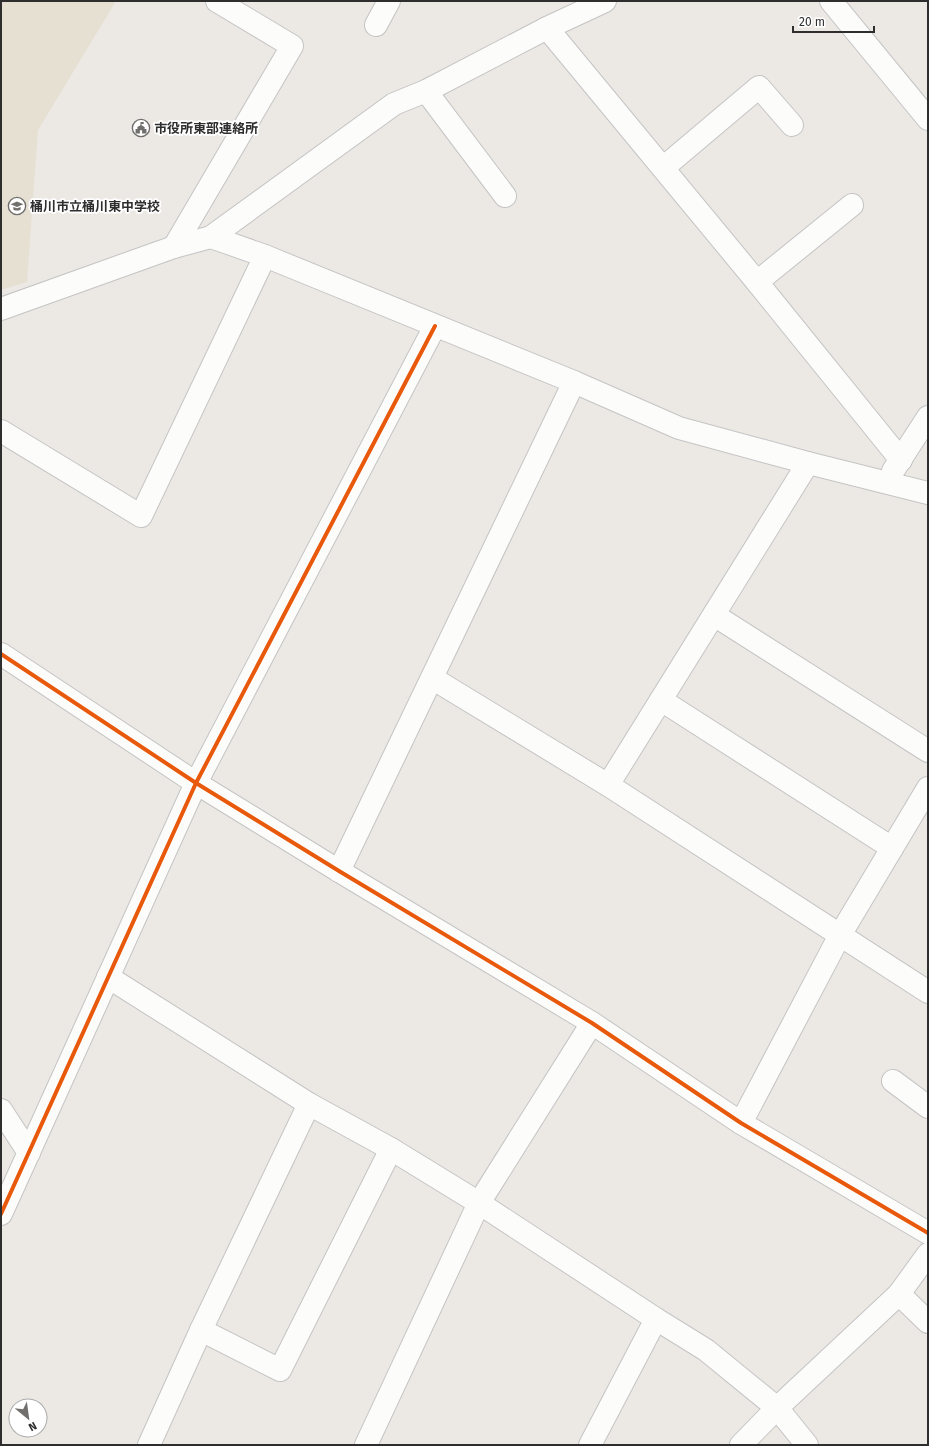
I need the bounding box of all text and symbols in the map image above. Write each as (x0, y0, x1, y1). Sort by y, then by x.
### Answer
scale bar (793, 8, 874, 34)
text: 20 m (799, 15, 825, 29)
public building icon: 市役所東部連絡所 (131, 118, 151, 138)
place label: 市役所東部連絡所 (154, 121, 258, 136)
school or university icon: 桶川市立桶川東中学校 (7, 196, 27, 216)
place label: 桶川市立桶川東中学校 (30, 199, 160, 214)
north arrow (8, 1398, 48, 1438)
text: N (26, 1419, 39, 1434)

